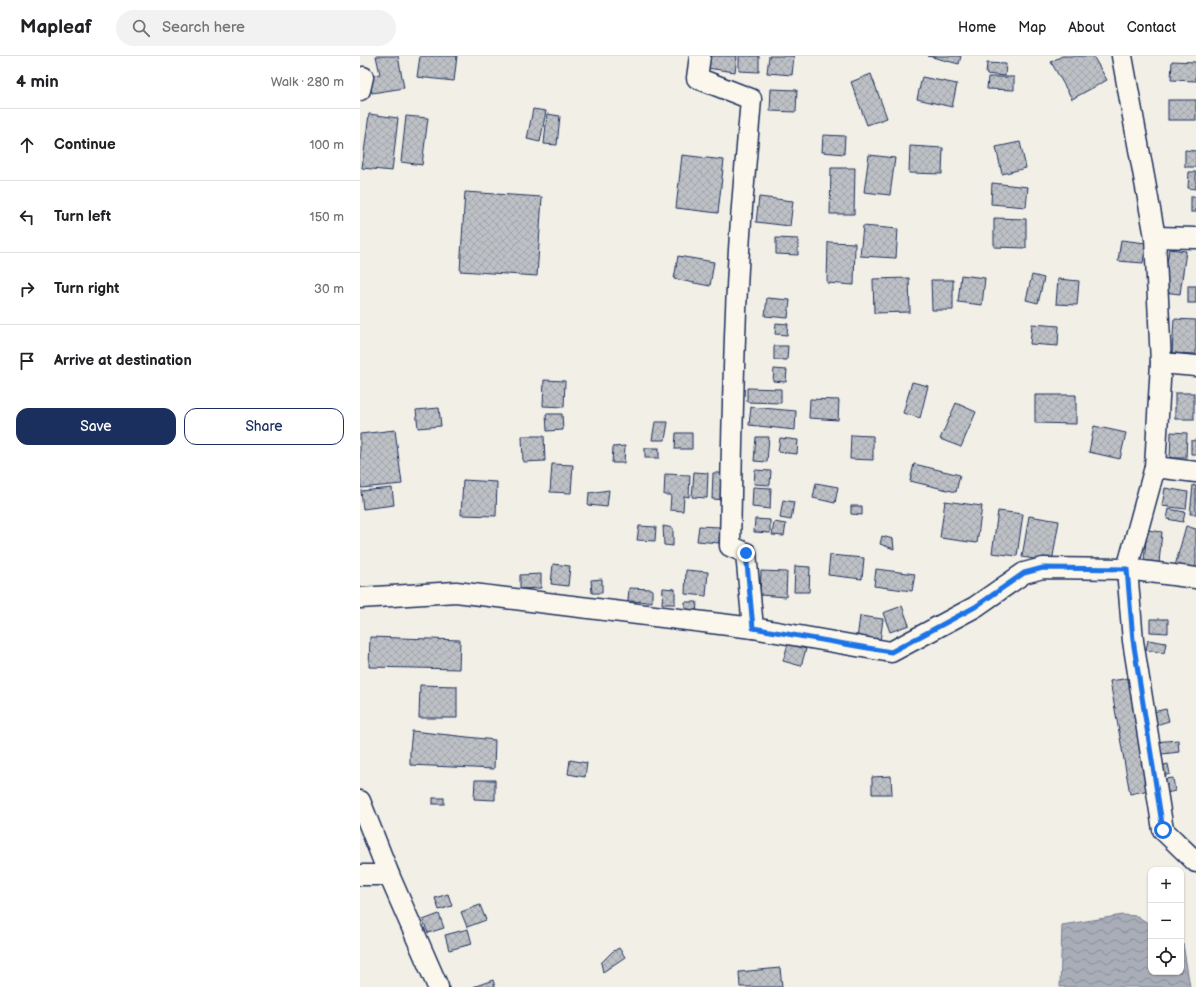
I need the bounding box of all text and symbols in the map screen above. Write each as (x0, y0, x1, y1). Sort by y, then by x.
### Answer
search box (116, 10, 396, 46)
text: Mapleaf (20, 16, 92, 39)
icon: search (130, 17, 152, 39)
text: Search here (162, 18, 245, 37)
text: Home (958, 19, 996, 36)
text: Map (1018, 19, 1046, 36)
text: About (1068, 19, 1105, 36)
text: Contact (1127, 19, 1176, 36)
text: 4 min (16, 72, 59, 92)
text: Walk · 280 m (271, 74, 344, 90)
icon: ahead (16, 134, 38, 156)
text: Continue (54, 135, 116, 154)
text: 100 m (309, 137, 344, 153)
icon: left (16, 206, 38, 228)
text: Turn left (54, 207, 111, 226)
text: 150 m (310, 209, 344, 225)
icon: right (16, 278, 38, 300)
text: Turn right (54, 279, 119, 298)
text: 30 m (314, 281, 344, 297)
icon: arrive (16, 350, 38, 372)
text: Arrive at destination (54, 351, 192, 370)
button: Save (16, 408, 176, 445)
button: Share (184, 408, 344, 445)
route end (737, 544, 755, 562)
route start (1154, 821, 1172, 839)
map controls (1148, 867, 1184, 975)
button: + (1148, 867, 1184, 903)
button: − (1148, 903, 1184, 939)
button: locate (1148, 939, 1184, 975)

